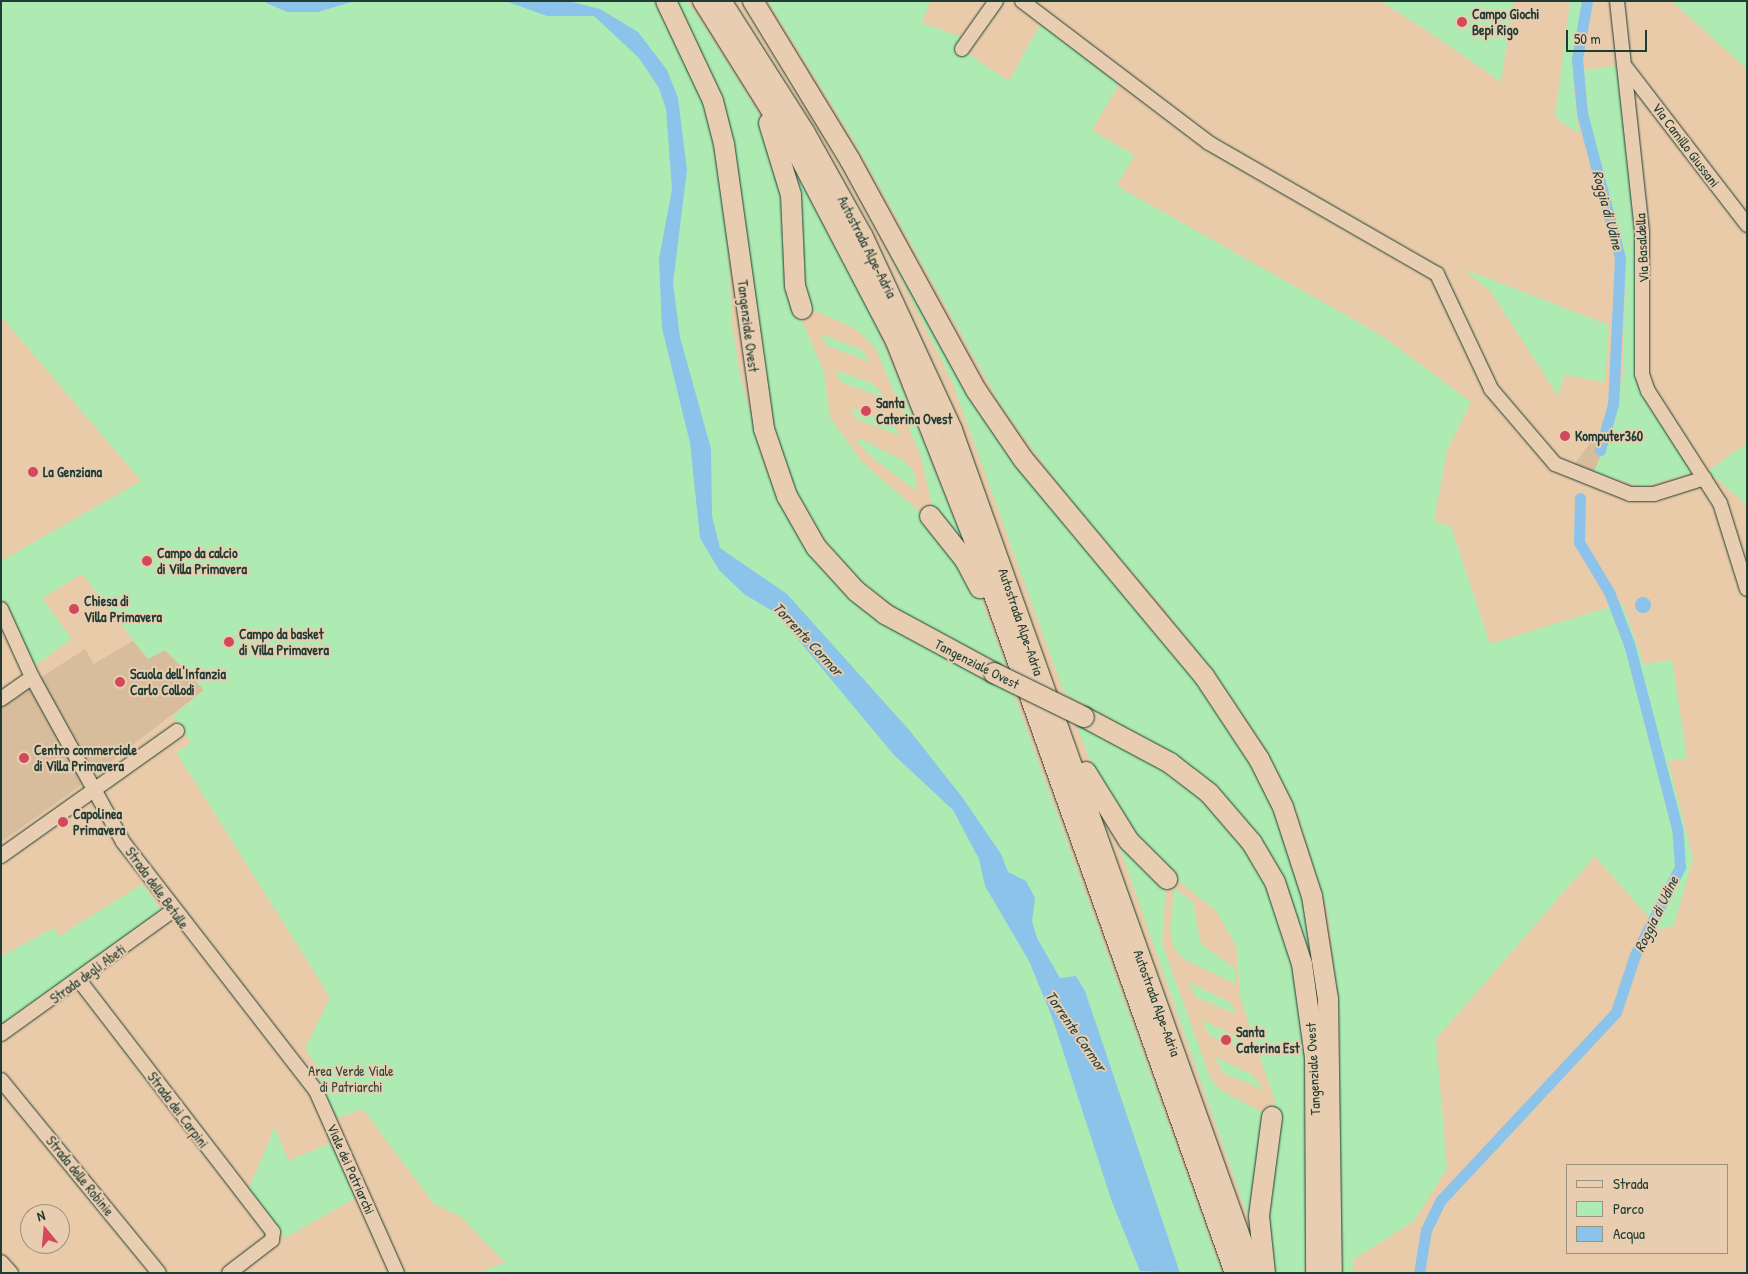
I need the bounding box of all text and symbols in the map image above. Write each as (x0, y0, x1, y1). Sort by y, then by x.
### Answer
place label: Campo Giochi Bepi Rigo (1472, 6, 1539, 38)
marker: Campo Giochi Bepi Rigo (1456, 16, 1468, 28)
scale bar (1568, 20, 1649, 52)
text: 50 m (1574, 28, 1601, 49)
street label: Via Camillo Giussani (1649, 99, 1723, 191)
water label: Roggia di Udine (1589, 168, 1627, 252)
street label: Autostrada Alpe-Adria (834, 193, 900, 301)
street label: Via Basaldella (1632, 213, 1652, 283)
street label: Tangenziale Ovest (734, 279, 762, 373)
place label: Santa Caterina Ovest (876, 395, 952, 428)
marker: Santa Caterina Ovest (860, 405, 872, 417)
place label: Komputer360 (1575, 428, 1643, 444)
marker: Komputer360 (1559, 430, 1571, 442)
place label: La Genziana (43, 464, 102, 480)
marker: La Genziana (27, 466, 39, 478)
place label: Campo da calcio di Villa Primavera (157, 545, 247, 578)
marker: Campo da calcio di Villa Primavera (141, 555, 153, 567)
street label: Autostrada Alpe-Adria (995, 566, 1047, 678)
place label: Chiesa di Villa Primavera (84, 593, 162, 626)
water label: Torrente Cormor (769, 598, 847, 680)
marker: Chiesa di Villa Primavera (68, 603, 80, 615)
place label: Campo da basket di Villa Primavera (239, 626, 329, 658)
street label: Tangenziale Ovest (932, 635, 1022, 693)
marker: Campo da basket di Villa Primavera (223, 636, 235, 648)
place label: Scuola dell'Infanzia Carlo Collodi (130, 666, 226, 699)
marker: Scuola dell'Infanzia Carlo Collodi (114, 676, 126, 688)
place label: Centro commerciale di Villa Primavera (34, 742, 137, 774)
marker: Centro commerciale di Villa Primavera (18, 752, 30, 764)
place label: Capolinea Primavera (73, 806, 125, 839)
marker: Capolinea Primavera (57, 816, 69, 828)
street label: Strada delle Betulle (122, 844, 192, 932)
water label: Roggia di Udine (1630, 873, 1682, 955)
street label: Strada degli Abeti (47, 941, 129, 1007)
street label: Autostrada Alpe-Adria (1130, 947, 1184, 1059)
water label: Torrente Cormor (1042, 987, 1110, 1075)
street label: Tangenziale Ovest (1302, 1022, 1324, 1116)
place label: Santa Caterina Est (1236, 1024, 1300, 1056)
marker: Santa Caterina Est (1220, 1034, 1232, 1046)
park label: Area Verde Viale di Patriarchi (308, 1063, 394, 1096)
street label: Strada dei Carpini (144, 1069, 212, 1151)
street label: Viale dei Patriarchi (324, 1121, 378, 1217)
street label: Strada delle Robinie (43, 1133, 117, 1219)
legend (1566, 1164, 1728, 1254)
text: Strada (1613, 1173, 1648, 1194)
text: Parco (1613, 1198, 1644, 1219)
north arrow (20, 1204, 70, 1254)
text: N (34, 1205, 47, 1225)
text: Acqua (1613, 1223, 1645, 1244)

